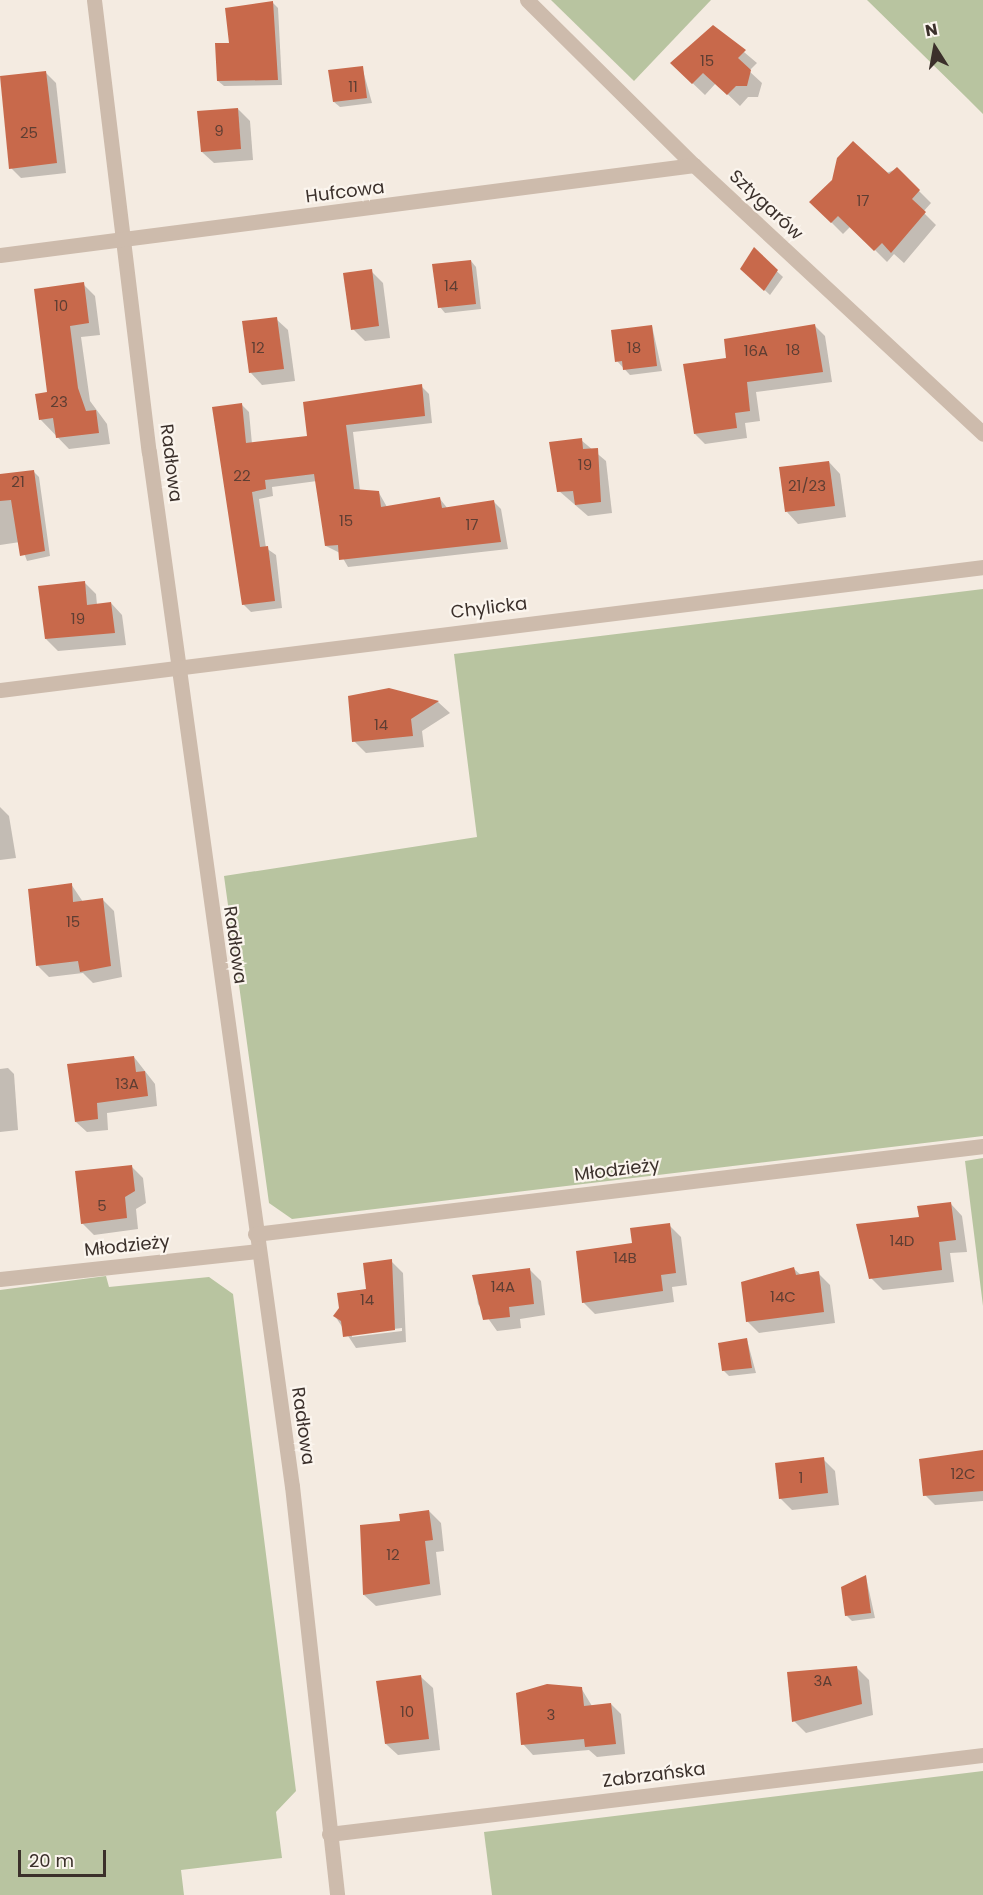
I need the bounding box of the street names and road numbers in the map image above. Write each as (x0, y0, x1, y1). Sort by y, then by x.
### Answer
street label: Sztygarów (725, 165, 807, 245)
street label: Hufcowa (304, 176, 386, 208)
street label: Radłowa (156, 423, 186, 503)
street label: Chylicka (450, 593, 528, 623)
street label: Radłowa (219, 905, 251, 985)
street label: Młodzieży (573, 1154, 661, 1186)
street label: Młodzieży (83, 1231, 171, 1261)
street label: Radłowa (287, 1386, 319, 1466)
street label: Zabrzańska (601, 1758, 707, 1792)

